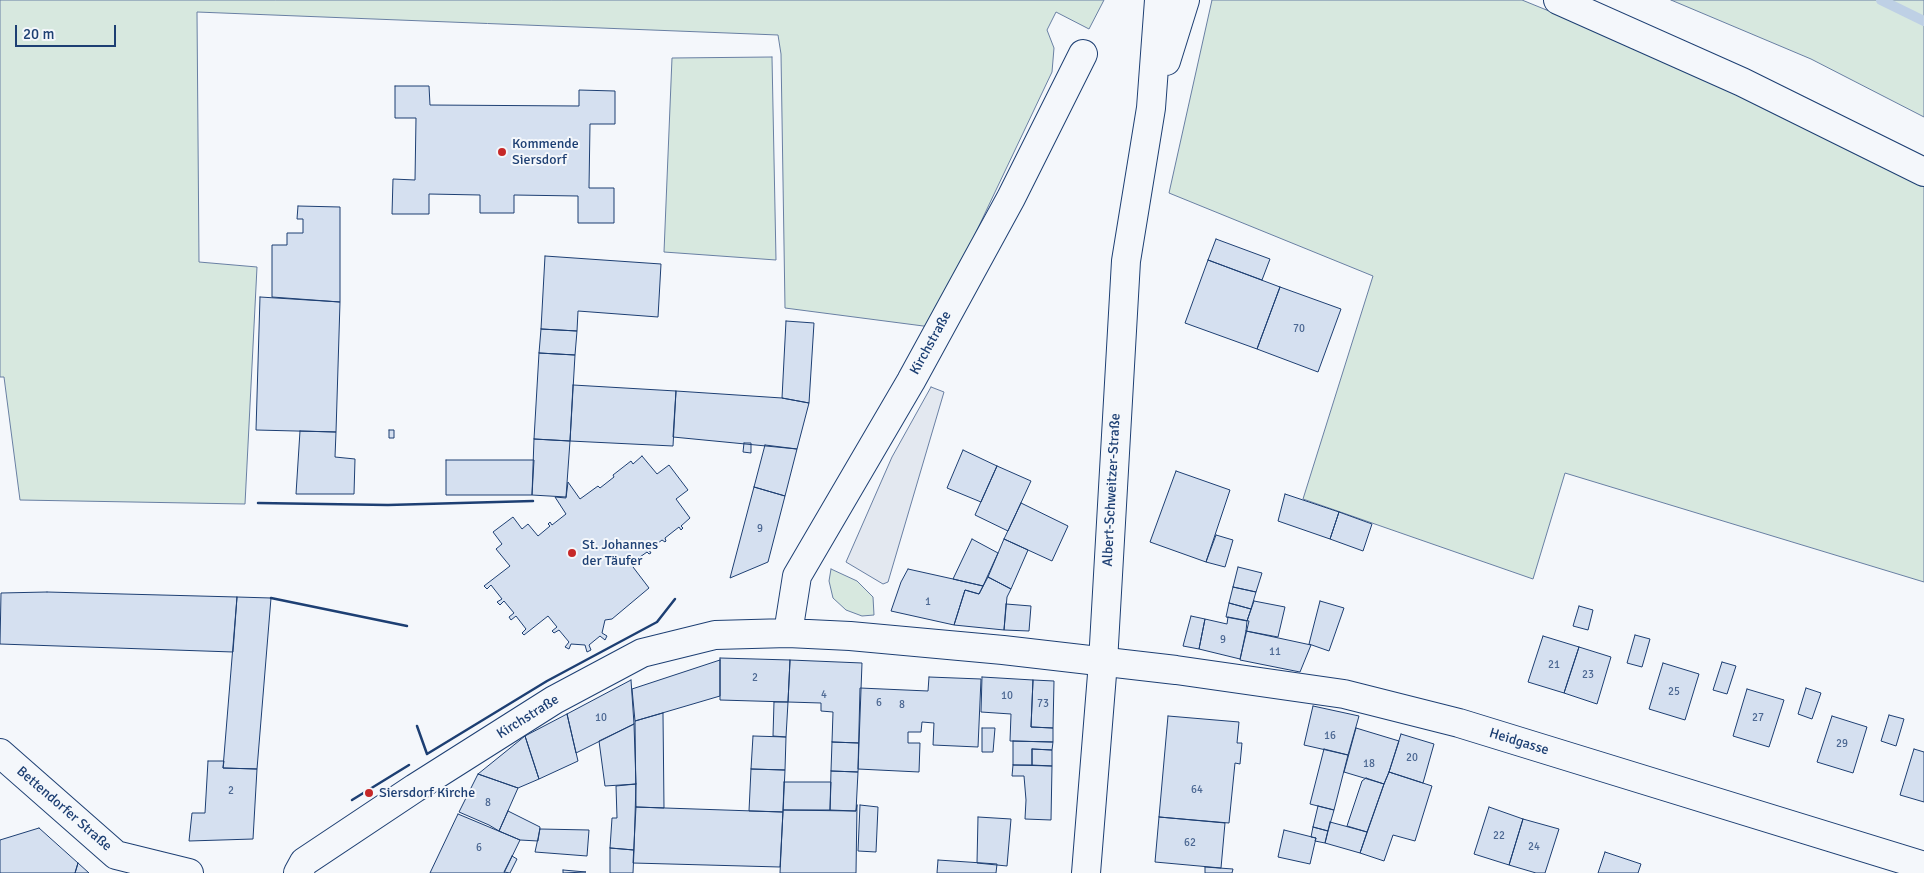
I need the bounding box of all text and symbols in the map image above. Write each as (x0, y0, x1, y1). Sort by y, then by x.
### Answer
scale bar (18, 15, 119, 47)
text: 20 m (23, 25, 54, 43)
place label: Kommende Siersdorf (512, 136, 579, 168)
marker: Kommende Siersdorf (496, 146, 508, 158)
street label: Kirchstraße (907, 308, 955, 378)
house number: 70 (1293, 322, 1305, 336)
street label: Albert-Schweitzer-Straße (1100, 413, 1124, 567)
house number: 9 (757, 522, 763, 536)
place label: St. Johannes der Täufer (582, 537, 658, 570)
marker: St. Johannes der Täufer (566, 547, 578, 559)
house number: 1 (925, 595, 931, 609)
house number: 9 (1220, 633, 1226, 647)
house number: 11 (1269, 645, 1281, 659)
house number: 21 (1548, 658, 1560, 672)
house number: 23 (1582, 668, 1594, 682)
house number: 2 (752, 671, 758, 685)
house number: 25 (1668, 685, 1680, 699)
house number: 4 (821, 688, 827, 702)
house number: 10 (1001, 689, 1013, 703)
street label: Kirchstraße (494, 691, 562, 743)
house number: 6 (876, 696, 882, 710)
house number: 73 (1037, 697, 1049, 711)
house number: 8 (899, 698, 905, 712)
house number: 10 (595, 711, 607, 725)
house number: 27 (1752, 711, 1764, 725)
street label: Heidgasse (1487, 725, 1551, 759)
house number: 16 (1324, 729, 1336, 743)
house number: 29 (1836, 737, 1848, 751)
house number: 20 (1406, 751, 1418, 765)
house number: 18 (1363, 757, 1375, 771)
street label: Bettendorfer Straße (13, 763, 115, 855)
house number: 64 (1191, 783, 1203, 797)
house number: 2 (228, 784, 234, 798)
place label: Siersdorf Kirche (379, 785, 475, 801)
marker: Siersdorf Kirche (363, 787, 375, 799)
house number: 8 (485, 796, 491, 810)
house number: 22 (1493, 829, 1505, 843)
house number: 62 (1184, 836, 1196, 850)
house number: 24 (1528, 840, 1540, 854)
house number: 6 (476, 841, 482, 855)

